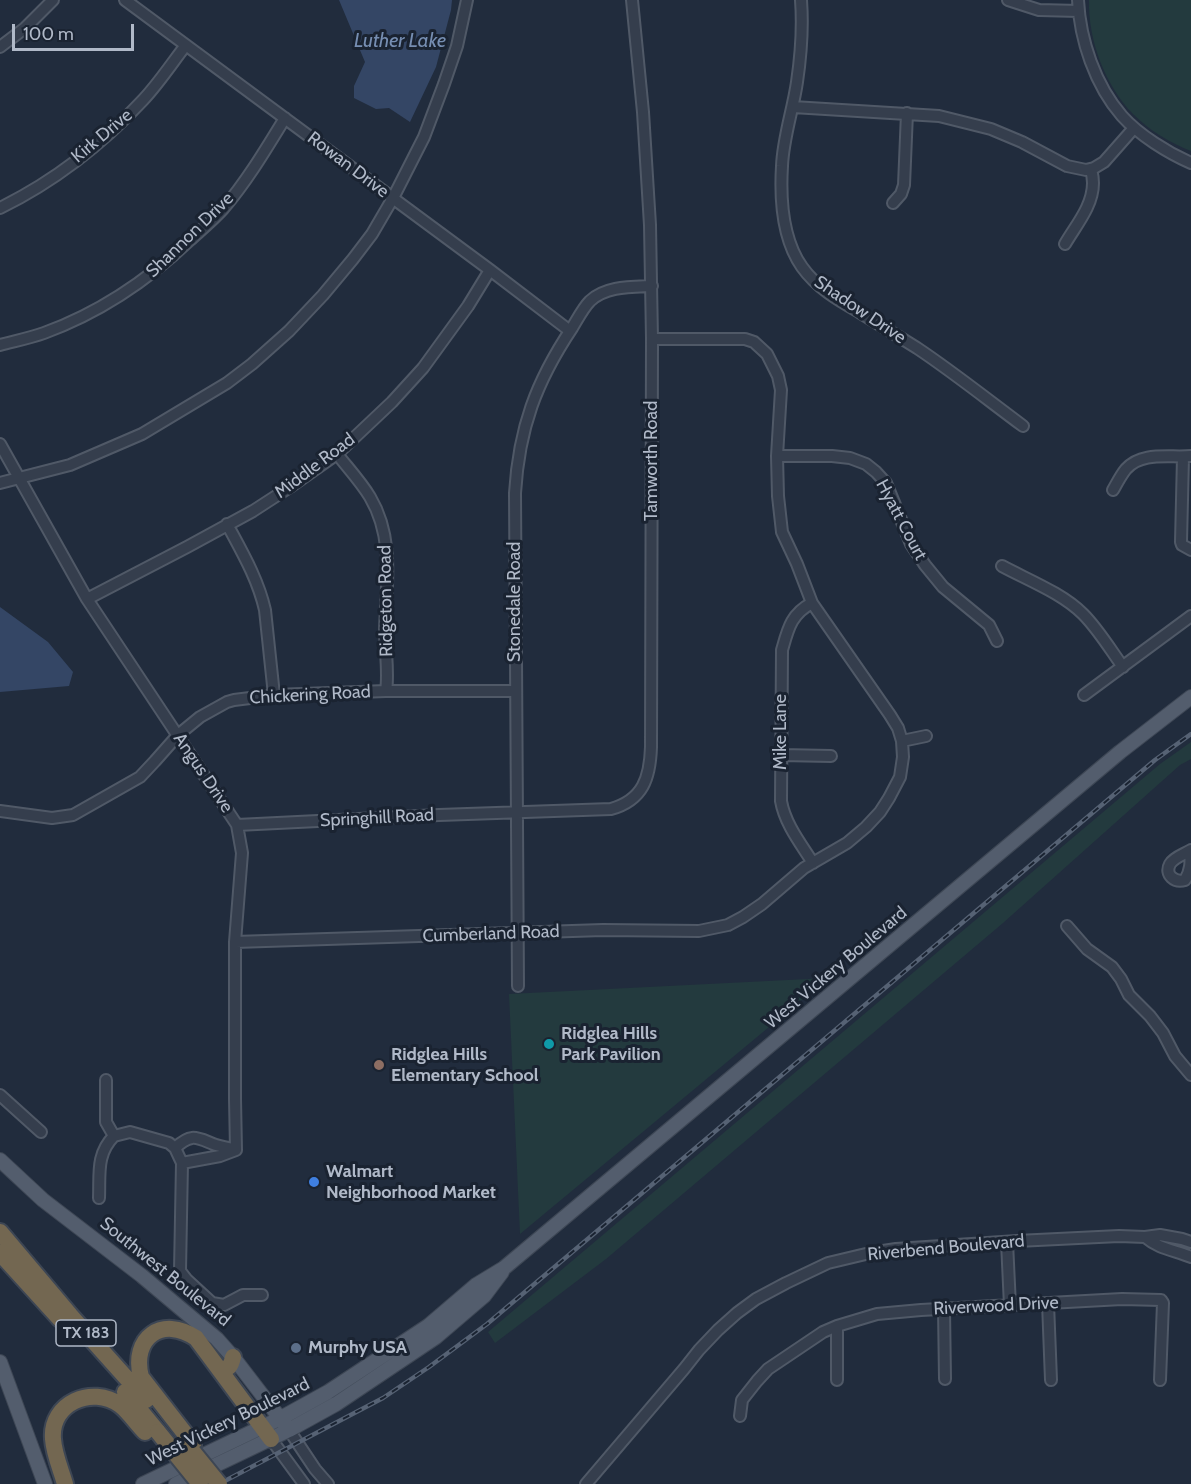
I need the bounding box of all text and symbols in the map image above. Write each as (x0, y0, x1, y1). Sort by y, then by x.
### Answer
scale bar (15, 12, 136, 50)
text: 100 m (23, 23, 74, 45)
water label: Luther Lake (354, 29, 446, 53)
street label: Kirk Drive (67, 104, 137, 168)
street label: Rowan Drive (303, 127, 393, 203)
street label: Shannon Drive (142, 188, 238, 282)
street label: Shadow Drive (810, 271, 910, 349)
street label: Tamworth Road (641, 401, 663, 521)
street label: Middle Road (271, 429, 359, 503)
street label: Hyatt Court (871, 476, 931, 564)
street label: Stonedale Road (504, 542, 526, 662)
street label: Ridgeton Road (374, 545, 398, 657)
street label: Chickering Road (249, 681, 371, 709)
street label: Mike Lane (770, 694, 792, 770)
street label: Angus Drive (168, 729, 238, 817)
street label: Springhill Road (319, 804, 435, 832)
street label: West Vickery Boulevard (761, 902, 911, 1034)
street label: Cumberland Road (422, 921, 560, 947)
place label: Ridglea Hills Park Pavilion (561, 1023, 661, 1066)
marker: Ridglea Hills Park Pavilion (542, 1037, 556, 1051)
place label: Ridglea Hills Elementary School (391, 1044, 538, 1086)
marker: Ridglea Hills Elementary School (372, 1058, 386, 1072)
place label: Walmart Neighborhood Market (326, 1161, 496, 1204)
marker: Walmart Neighborhood Market (307, 1175, 321, 1189)
street label: Southwest Boulevard (95, 1213, 235, 1331)
street label: Riverbend Boulevard (867, 1230, 1025, 1266)
street label: Riverwood Drive (933, 1292, 1059, 1320)
road number: TX 183 (56, 1320, 116, 1346)
place label: Murphy USA (308, 1337, 407, 1359)
marker: Murphy USA (289, 1341, 303, 1355)
street label: West Vickery Boulevard (143, 1373, 313, 1471)

